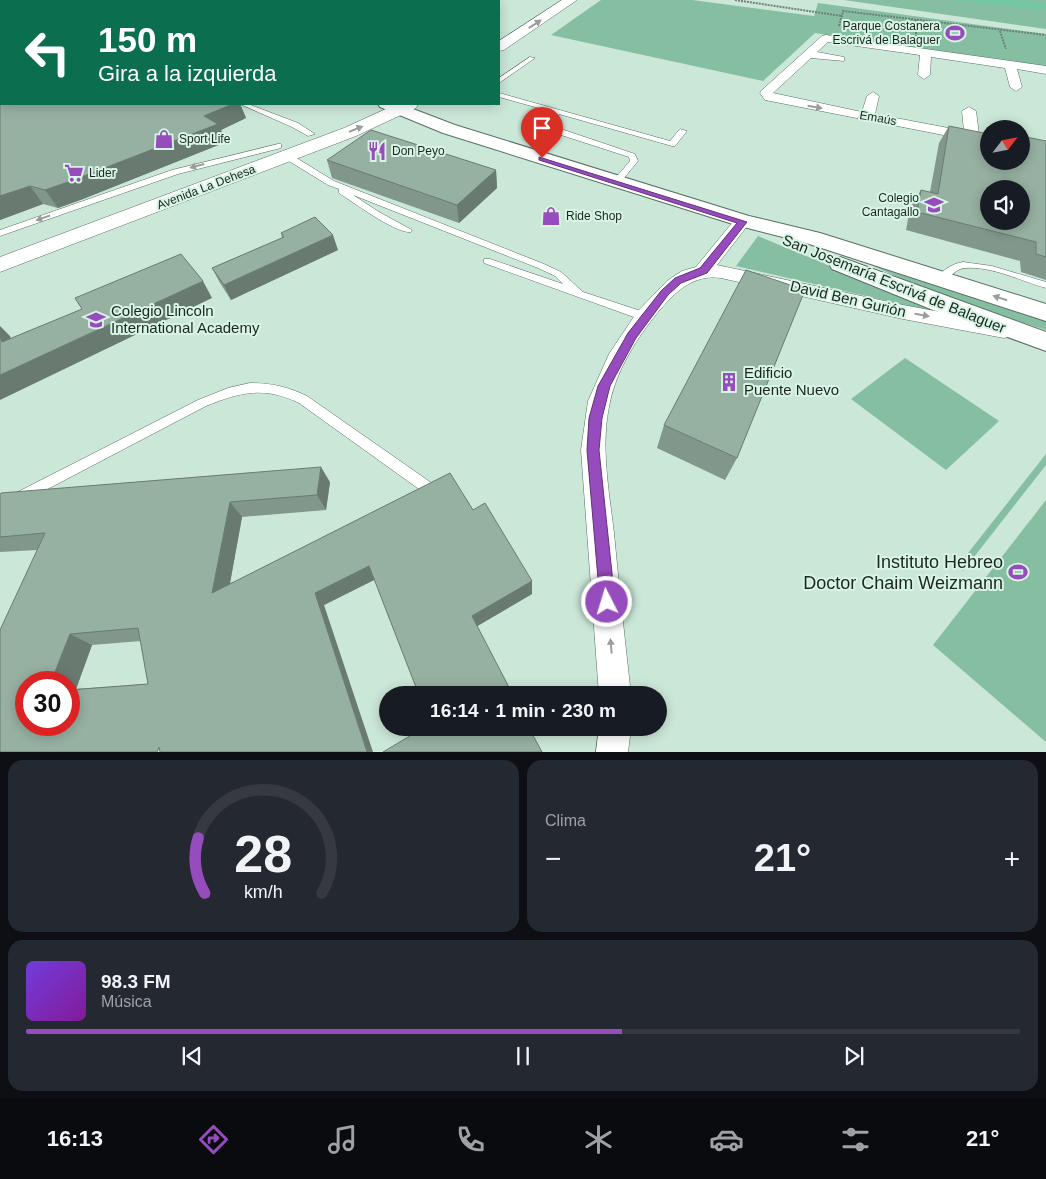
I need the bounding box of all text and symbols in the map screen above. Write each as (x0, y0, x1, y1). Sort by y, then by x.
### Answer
one-way arrow (528, 19, 542, 28)
place label: Parque Costanera Escrivá de Balaguer (833, 19, 940, 47)
icon: left (15, 20, 80, 85)
text: 150 m (98, 20, 197, 59)
sports icon: Parque Costanera Escrivá de Balaguer (944, 22, 966, 44)
text: Gira a la izquierda (98, 61, 277, 86)
one-way arrow (807, 103, 823, 111)
pin (521, 107, 563, 158)
street label: Emaús (858, 108, 898, 128)
icon: arrive (528, 114, 556, 142)
north arrow (980, 120, 1030, 170)
map controls (980, 120, 1030, 230)
one-way arrow (349, 125, 364, 133)
shop icon: Sport Life (153, 128, 175, 150)
place label: Sport Life (179, 132, 231, 146)
restaurant icon: Don Peyo (366, 140, 388, 162)
place label: Don Peyo (392, 144, 445, 158)
supermarket icon: Lider (63, 162, 85, 184)
street label: Avenida La Dehesa (155, 162, 258, 212)
one-way arrow (190, 163, 205, 171)
place label: Lider (89, 166, 116, 180)
button: sound (980, 180, 1030, 230)
place label: Colegio Cantagallo (862, 191, 919, 219)
school or university icon: Colegio Cantagallo (923, 194, 945, 216)
shop icon: Ride Shop (540, 205, 562, 227)
place label: Ride Shop (566, 209, 622, 223)
one-way arrow (36, 215, 51, 222)
street label: San Josemaría Escrivá de Balaguer (780, 231, 1008, 336)
street label: David Ben Gurión (789, 277, 908, 320)
one-way arrow (992, 294, 1007, 302)
place label: Colegio Lincoln International Academy (111, 302, 260, 336)
school or university icon: Colegio Lincoln International Academy (85, 309, 107, 331)
one-way arrow (915, 312, 931, 320)
place label: Edificio Puente Nuevo (744, 364, 839, 398)
building icon: Edificio Puente Nuevo (718, 371, 740, 393)
place label: Instituto Hebreo Doctor Chaim Weizmann (803, 552, 1003, 593)
sports icon: Instituto Hebreo Doctor Chaim Weizmann (1007, 561, 1029, 583)
position arrow (580, 575, 632, 627)
one-way arrow (607, 638, 615, 654)
speed limit sign: 30 (15, 671, 80, 736)
text: 16:14 · 1 min · 230 m (430, 700, 616, 721)
text: Clima (545, 812, 586, 829)
text: 28 (235, 825, 292, 883)
text: 21° (754, 837, 811, 879)
text: − (545, 843, 561, 874)
text: + (1004, 843, 1020, 874)
text: km/h (244, 882, 283, 902)
text: 98.3 FM (101, 971, 171, 992)
text: Música (101, 993, 152, 1010)
icon: previous (178, 1042, 206, 1070)
icon: pause (509, 1042, 537, 1070)
icon: next (840, 1042, 868, 1070)
icon: directions (196, 1122, 231, 1157)
icon: music (325, 1122, 360, 1157)
icon: phone (453, 1122, 488, 1157)
icon: climate (581, 1122, 616, 1157)
icon: car (709, 1122, 744, 1157)
icon: filters (838, 1122, 873, 1157)
text: 16:13 (47, 1126, 103, 1151)
text: 21° (966, 1126, 999, 1151)

